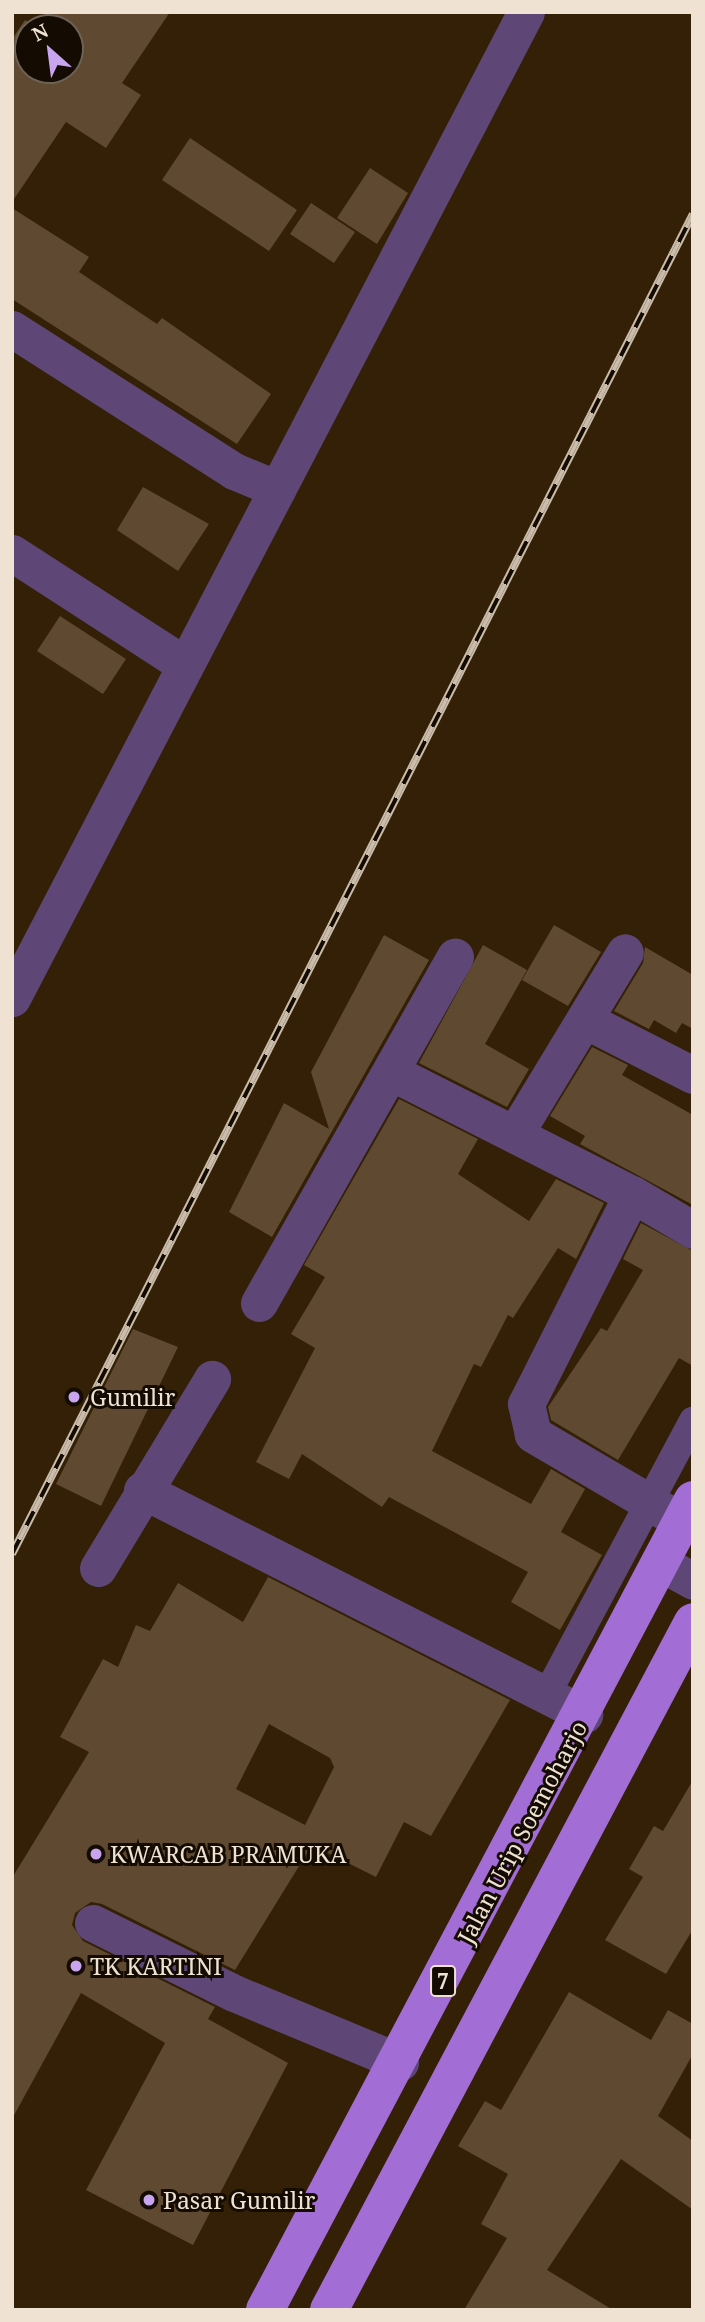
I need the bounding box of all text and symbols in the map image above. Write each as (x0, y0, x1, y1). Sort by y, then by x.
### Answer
north arrow (14, 14, 84, 84)
text: N (27, 17, 53, 47)
place label: Gumilir (90, 1383, 175, 1411)
marker: Gumilir (64, 1387, 84, 1407)
street label: Jalan Urip Soemoharjo (451, 1716, 593, 1948)
place label: KWARCAB PRAMUKA (110, 1840, 346, 1868)
marker: KWARCAB PRAMUKA (88, 1846, 104, 1862)
place label: TK KARTINI (90, 1952, 222, 1980)
marker: TK KARTINI (68, 1958, 84, 1974)
road number: 7 (429, 1964, 457, 1998)
place label: Pasar Gumilir (163, 2186, 315, 2214)
marker: Pasar Gumilir (141, 2192, 157, 2208)

